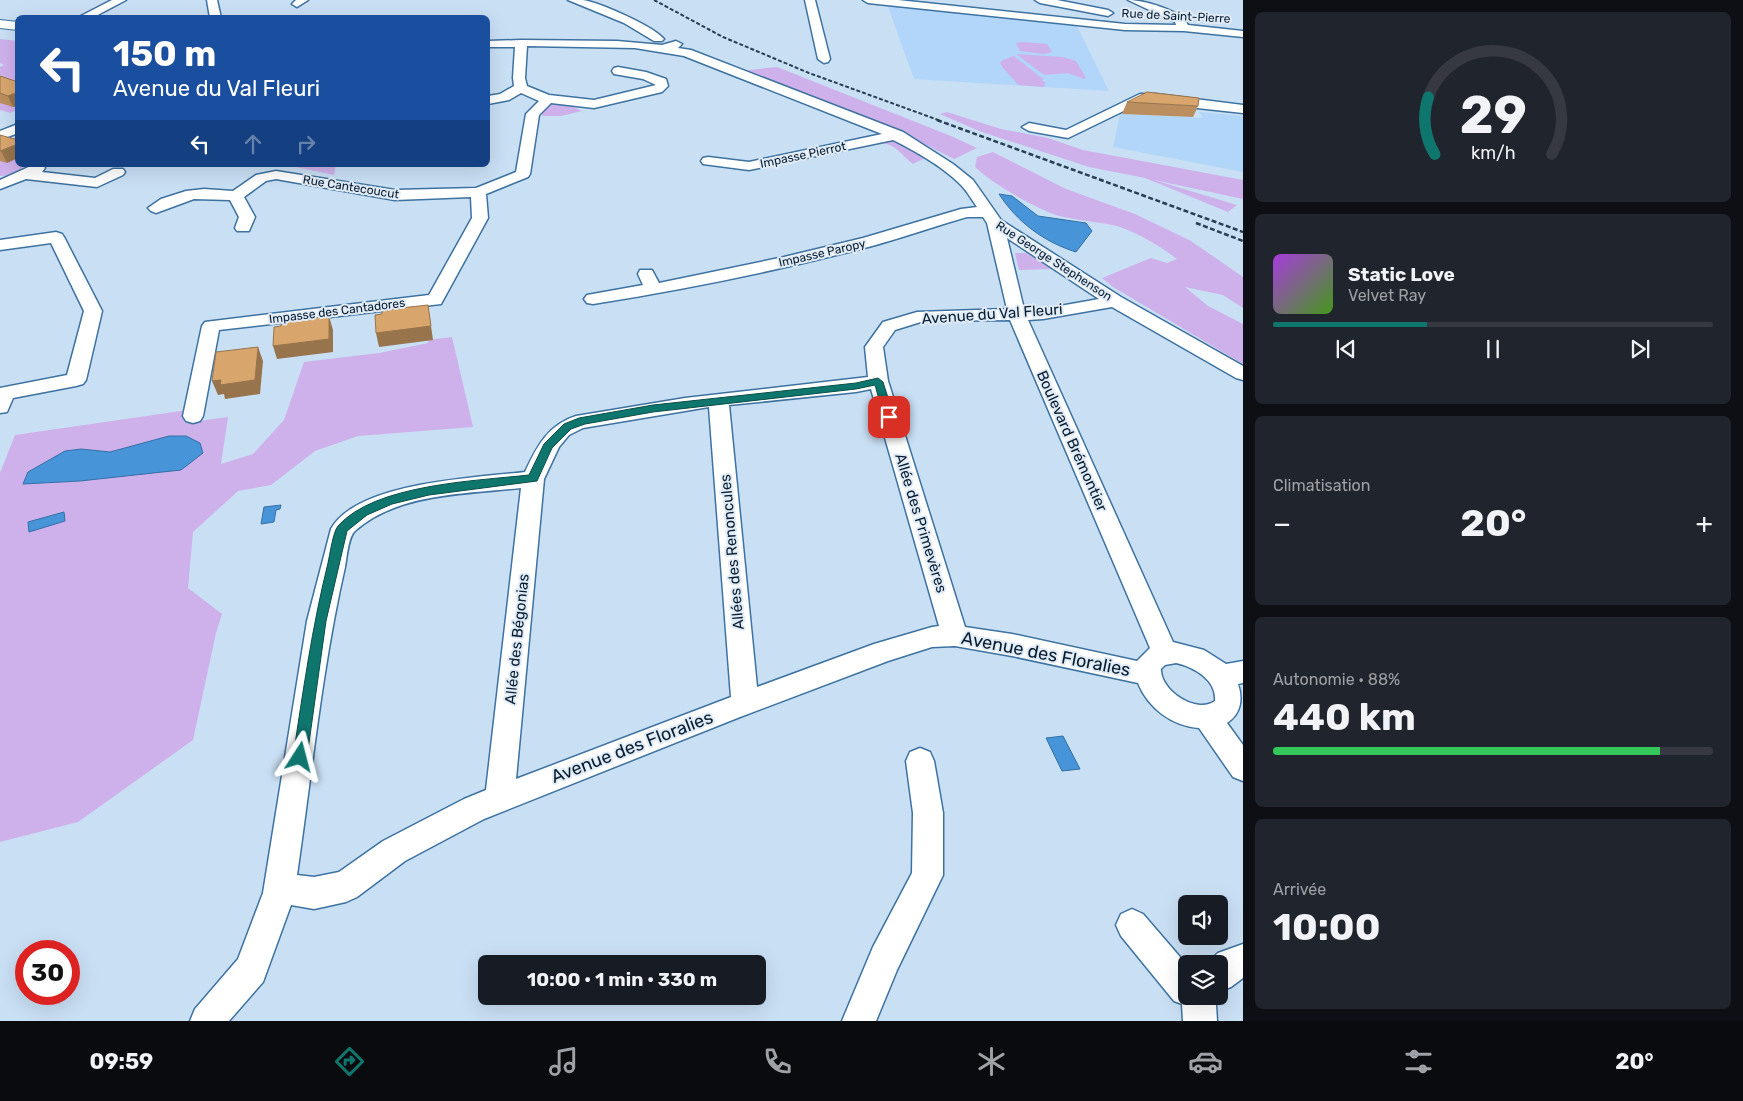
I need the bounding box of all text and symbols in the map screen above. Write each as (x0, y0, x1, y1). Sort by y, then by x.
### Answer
street label: Rue de Saint-Pierre (1121, 6, 1231, 26)
text: 150 m (113, 33, 216, 75)
icon: left (30, 35, 95, 100)
text: Avenue du Val Fleuri (113, 75, 320, 102)
text: 29 (1459, 84, 1527, 146)
icon: left (186, 130, 214, 158)
icon: ahead (239, 130, 267, 158)
icon: right (292, 130, 320, 158)
street label: Impasse Pierrot (759, 139, 848, 171)
text: km/h (1471, 142, 1515, 163)
street label: Rue Cantecoucut (302, 172, 400, 202)
street label: Rue George Stephenson (993, 218, 1115, 304)
street label: Impasse Paropy (777, 236, 867, 270)
text: Static Love (1348, 263, 1455, 286)
text: Velvet Ray (1348, 286, 1426, 305)
street label: Impasse des Cantadores (268, 296, 406, 326)
street label: Avenue du Val Fleuri (921, 300, 1063, 328)
icon: previous (1332, 335, 1360, 363)
icon: pause (1479, 335, 1507, 363)
icon: next (1626, 335, 1654, 363)
street label: Boulevard Brémontier (1033, 368, 1111, 515)
pin (868, 396, 910, 438)
icon: arrive (875, 403, 903, 431)
street label: Allée des Primevères (891, 451, 951, 595)
street label: Allées des Renoncules (716, 473, 748, 631)
text: Climatisation (1273, 476, 1370, 495)
text: 20° (1460, 500, 1526, 546)
text: − (1273, 507, 1291, 540)
text: + (1696, 507, 1713, 540)
street label: Allée des Bégonias (501, 573, 533, 705)
street label: Avenue des Floralies (960, 627, 1132, 681)
text: Autonomie · 88% (1273, 670, 1400, 689)
text: 440 km (1273, 694, 1416, 740)
street label: Avenue des Floralies (548, 706, 716, 788)
position arrow (273, 730, 325, 782)
text: Arrivée (1273, 880, 1326, 899)
map controls (1178, 895, 1228, 1005)
button: sound (1178, 895, 1228, 945)
text: 10:00 (1273, 904, 1381, 950)
speed limit sign: 30 (15, 940, 80, 1005)
button: layers (1178, 955, 1228, 1005)
text: 10:00 · 1 min · 330 m (527, 968, 717, 991)
icon: directions (332, 1044, 367, 1079)
icon: music (546, 1044, 581, 1079)
icon: phone (760, 1044, 795, 1079)
icon: climate (974, 1044, 1009, 1079)
icon: car (1188, 1044, 1223, 1079)
icon: filters (1401, 1044, 1436, 1079)
text: 09:59 (89, 1048, 153, 1075)
text: 20° (1615, 1048, 1654, 1075)

